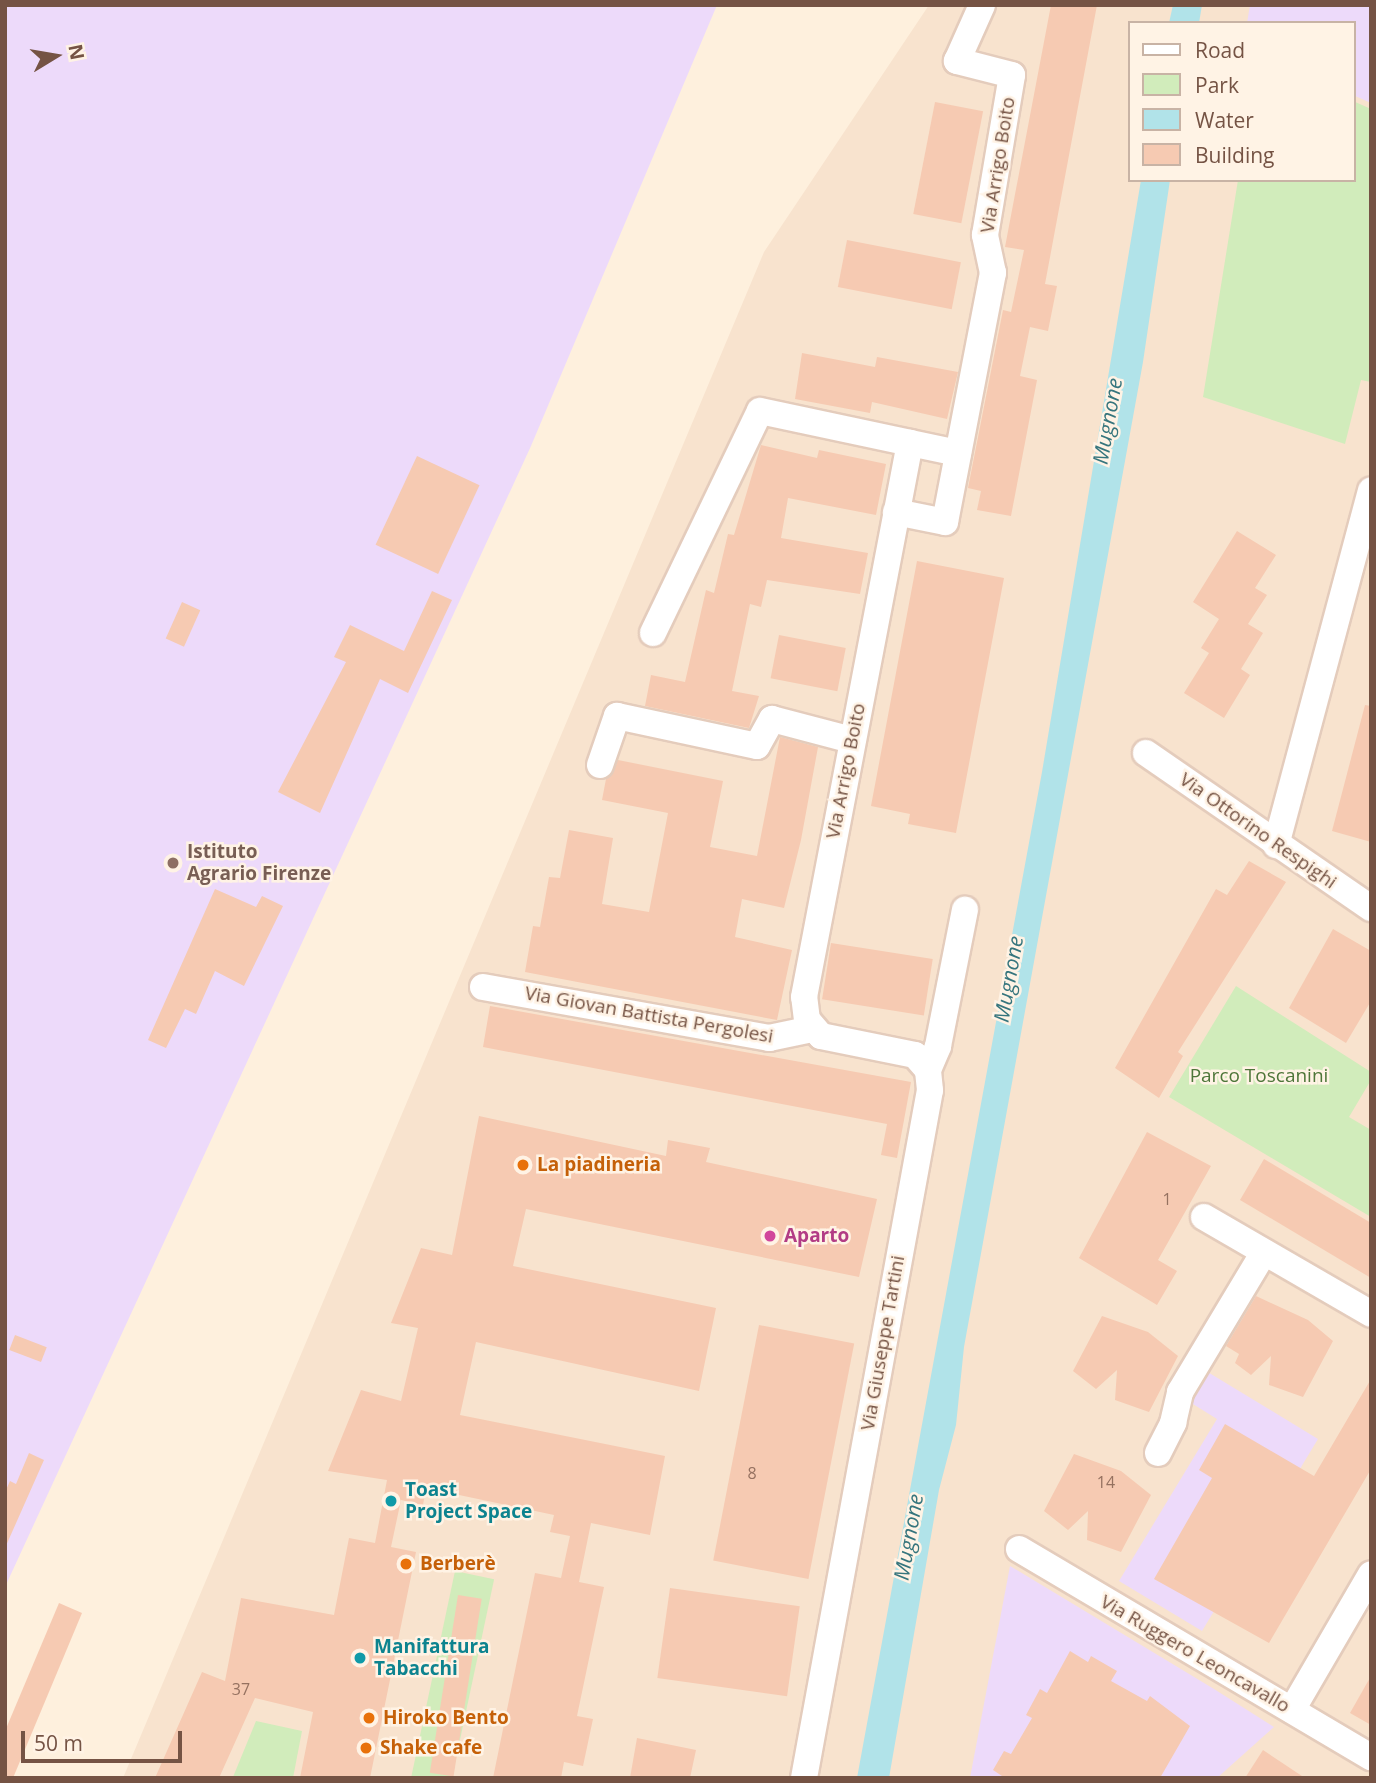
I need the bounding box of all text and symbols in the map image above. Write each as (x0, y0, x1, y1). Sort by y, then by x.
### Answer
north arrow (21, 21, 91, 91)
legend (1128, 21, 1355, 182)
text: Road (1195, 36, 1245, 64)
text: N (62, 42, 91, 62)
text: Park (1195, 71, 1239, 99)
street label: Via Arrigo Boito (976, 95, 1020, 235)
text: Water (1195, 106, 1254, 134)
text: Building (1195, 141, 1274, 169)
water label: Mugnone (1087, 376, 1127, 466)
street label: Via Arrigo Boito (822, 701, 870, 841)
street label: Via Ottorino Respighi (1175, 768, 1341, 894)
place label: Istituto Agrario Firenze (187, 841, 331, 885)
marker: Istituto Agrario Firenze (165, 855, 181, 871)
water label: Mugnone (988, 934, 1028, 1024)
street label: Via Giovan Battista Pergolesi (523, 982, 775, 1048)
park label: Parco Toscanini (1190, 1065, 1328, 1087)
place label: La piadineria (537, 1154, 661, 1176)
marker: La piadineria (515, 1157, 531, 1173)
house number: 1 (1162, 1189, 1172, 1209)
place label: Aparto (784, 1225, 849, 1247)
marker: Aparto (762, 1228, 778, 1244)
street label: Via Giuseppe Tartini (856, 1254, 910, 1432)
house number: 8 (747, 1463, 757, 1483)
house number: 14 (1097, 1472, 1115, 1492)
place label: Toast Project Space (405, 1479, 532, 1523)
water label: Mugnone (888, 1492, 928, 1582)
marker: Toast Project Space (383, 1493, 399, 1509)
place label: Berberè (420, 1553, 496, 1575)
marker: Berberè (398, 1556, 414, 1572)
street label: Via Ruggero Leoncavallo (1096, 1590, 1294, 1718)
place label: Manifattura Tabacchi (374, 1636, 490, 1680)
marker: Manifattura Tabacchi (352, 1650, 368, 1666)
house number: 37 (232, 1679, 250, 1699)
place label: Hiroko Bento (383, 1707, 509, 1729)
marker: Hiroko Bento (361, 1710, 377, 1726)
scale bar (24, 1716, 186, 1760)
text: 50 m (34, 1729, 83, 1757)
place label: Shake cafe (380, 1737, 482, 1759)
marker: Shake cafe (358, 1740, 374, 1756)

